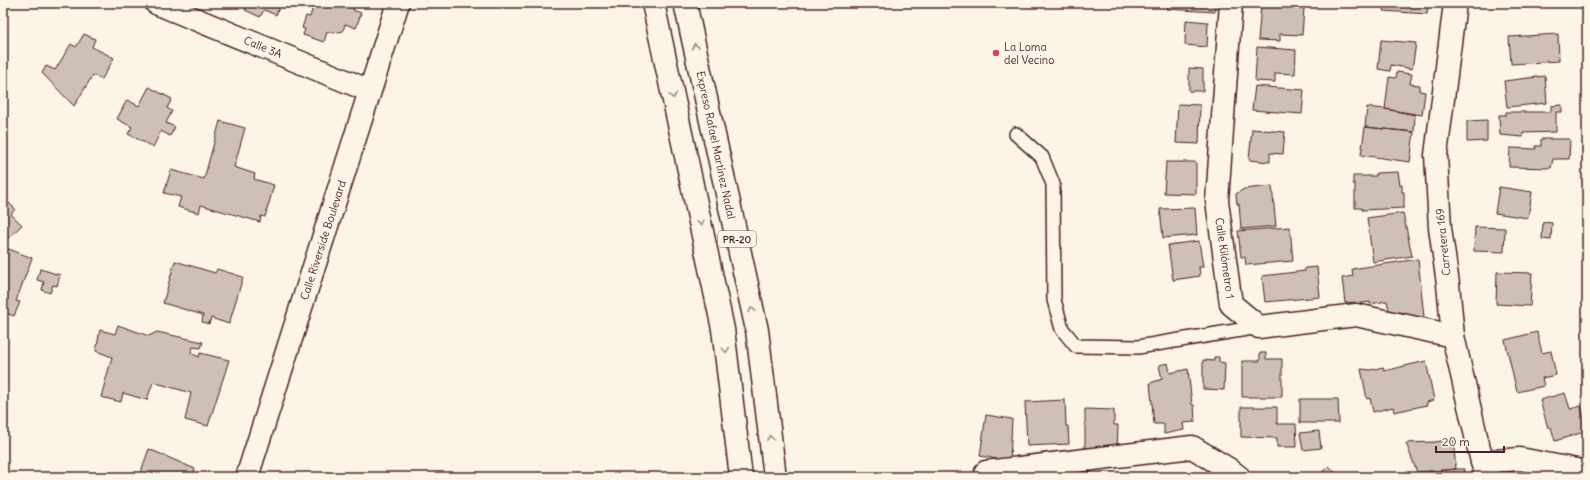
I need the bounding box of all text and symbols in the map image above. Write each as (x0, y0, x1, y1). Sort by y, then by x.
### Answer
street label: Calle 3A (242, 33, 284, 61)
place label: La Loma del Vecino (1004, 40, 1054, 67)
one-way arrow (691, 43, 699, 49)
marker: La Loma del Vecino (991, 48, 1001, 58)
street label: Expreso Rafael Martínez Nadal (693, 70, 739, 220)
one-way arrow (669, 93, 677, 99)
street label: Calle Riverside Boulevard (297, 178, 349, 302)
street label: Carretera 169 (1432, 208, 1454, 276)
street label: Calle Kilómetro 1 (1212, 217, 1238, 299)
one-way arrow (696, 220, 704, 226)
road number: PR-20 (718, 231, 756, 247)
one-way arrow (749, 306, 757, 313)
one-way arrow (721, 347, 730, 353)
scale bar (1436, 428, 1504, 454)
text: 20 m (1442, 434, 1470, 449)
one-way arrow (766, 435, 775, 441)

